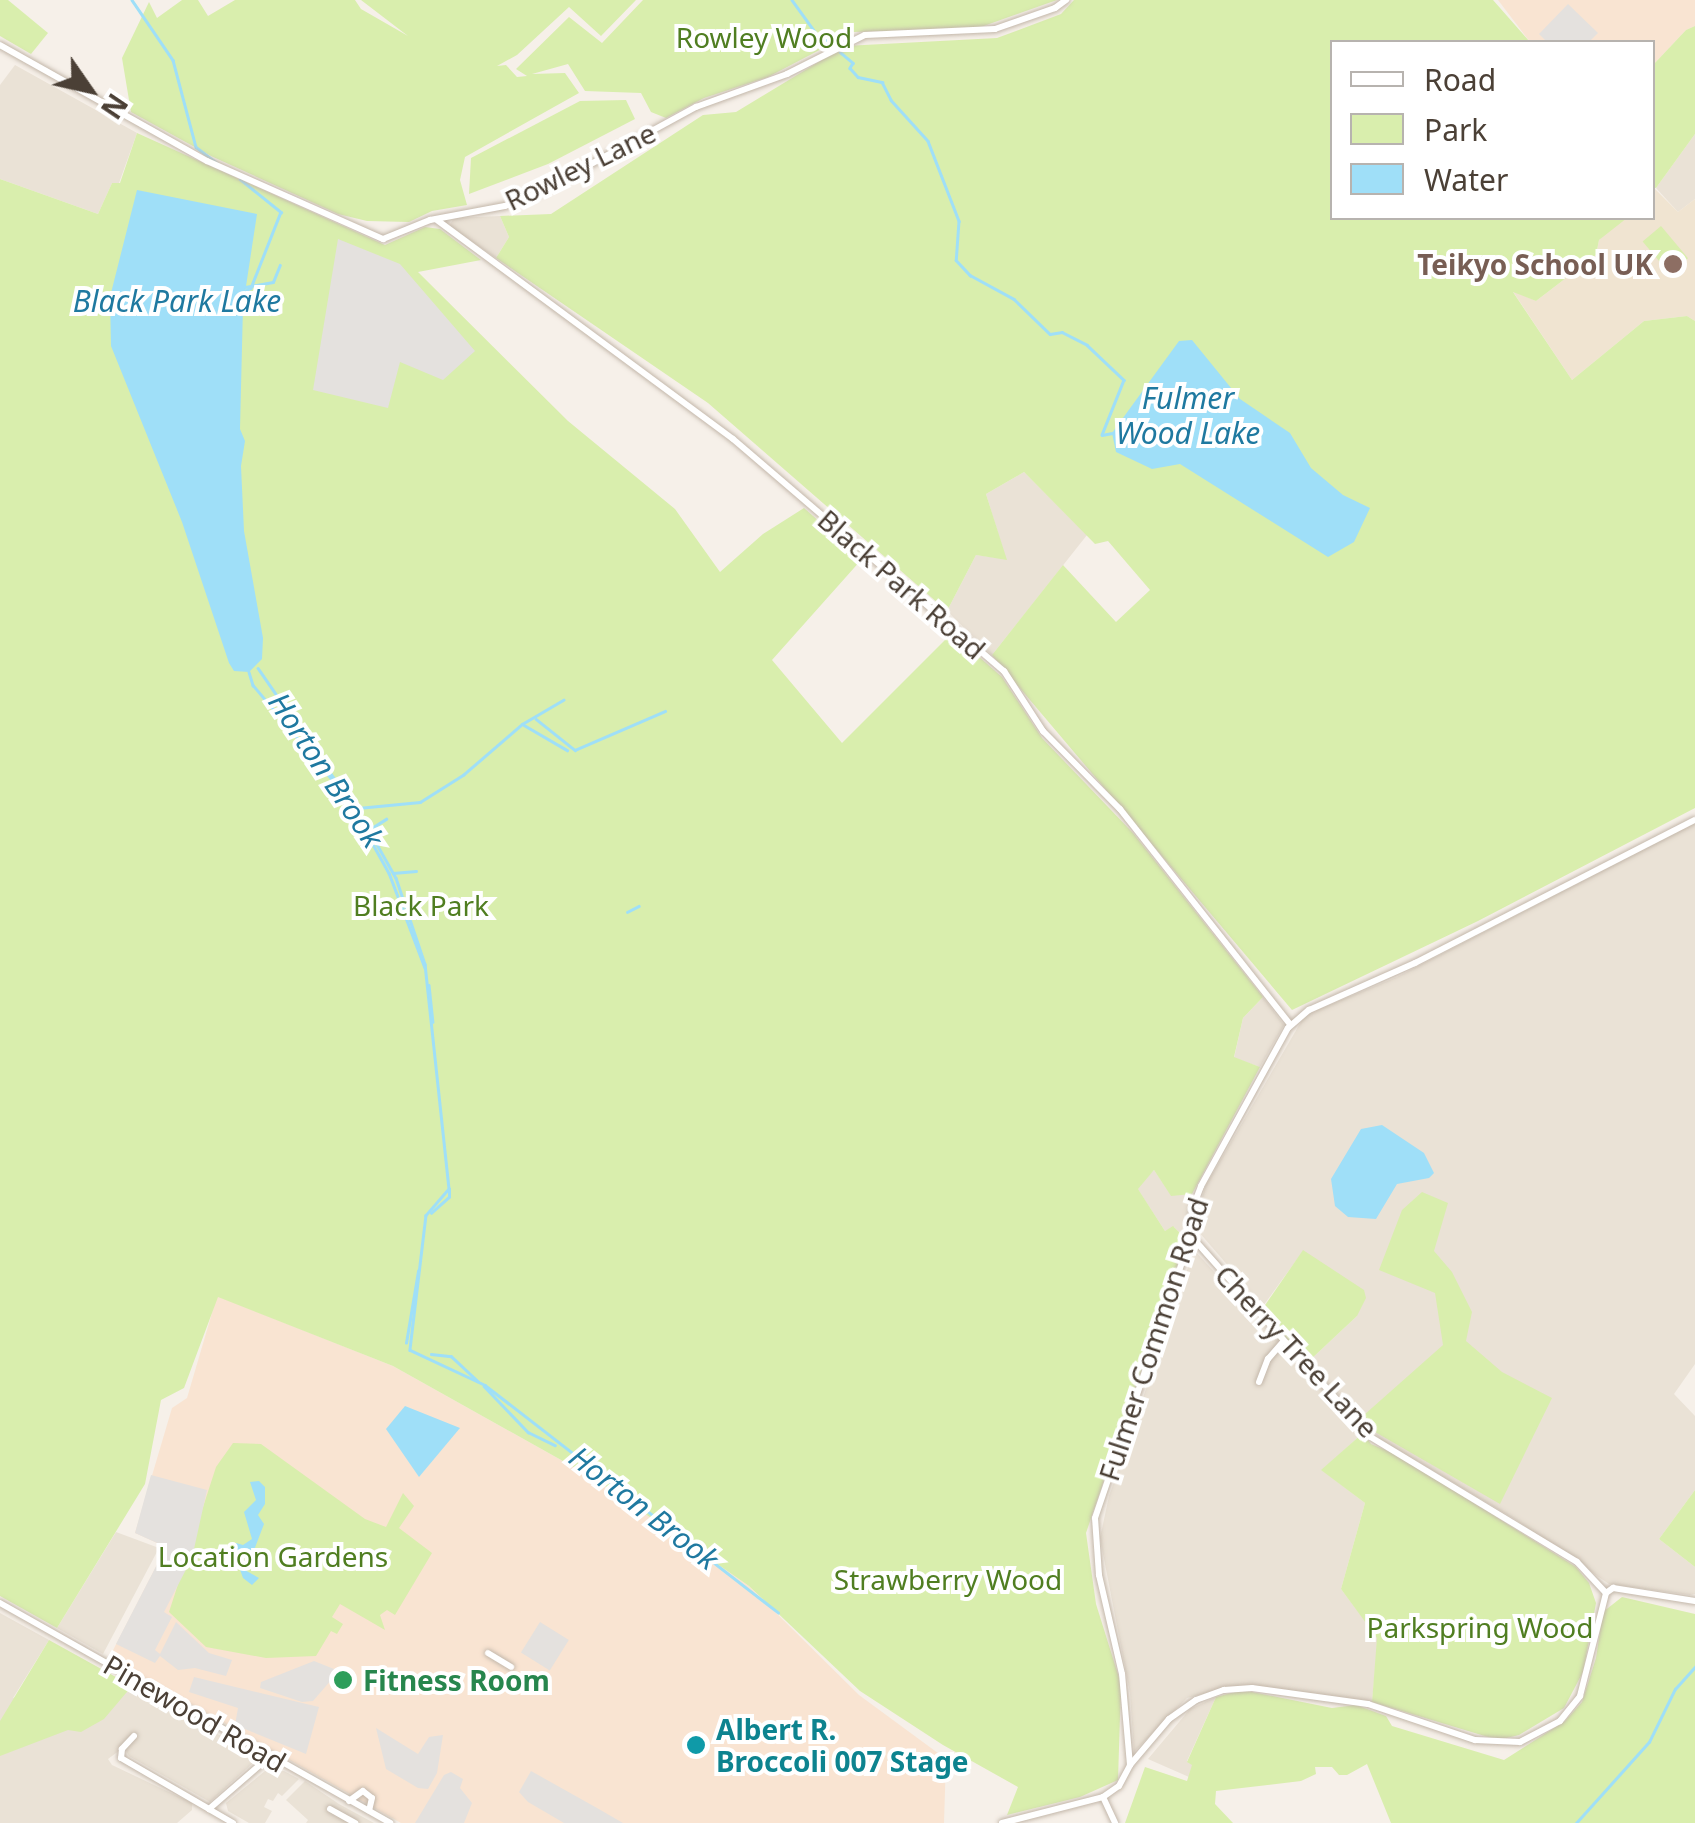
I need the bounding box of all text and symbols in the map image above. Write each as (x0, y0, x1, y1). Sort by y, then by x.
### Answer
park label: Rowley Wood (676, 20, 852, 54)
north arrow (40, 40, 140, 140)
legend (1330, 40, 1655, 220)
text: Road (1424, 59, 1496, 100)
text: N (93, 87, 137, 127)
text: Park (1424, 109, 1487, 150)
street label: Rowley Lane (499, 115, 661, 217)
text: Water (1424, 159, 1508, 200)
place label: Teikyo School UK (1417, 247, 1653, 281)
marker: Teikyo School UK (1662, 253, 1684, 275)
water label: Black Park Lake (73, 283, 281, 319)
water label: Fulmer Wood Lake (1116, 380, 1260, 450)
street label: Black Park Road (812, 502, 992, 666)
water label: Horton Brook (261, 686, 391, 854)
park label: Black Park (353, 888, 489, 922)
street label: Fulmer Common Road (1091, 1193, 1215, 1485)
street label: Cherry Tree Lane (1209, 1258, 1385, 1444)
water label: Horton Brook (562, 1439, 726, 1577)
park label: Location Gardens (158, 1539, 388, 1573)
park label: Strawberry Wood (834, 1562, 1062, 1596)
park label: Parkspring Wood (1367, 1610, 1593, 1644)
street label: Pinewood Road (98, 1647, 292, 1779)
place label: Fitness Room (363, 1663, 550, 1697)
marker: Fitness Room (332, 1669, 354, 1691)
place label: Albert R. Broccoli 007 Stage (716, 1712, 969, 1778)
marker: Albert R. Broccoli 007 Stage (685, 1734, 707, 1756)

